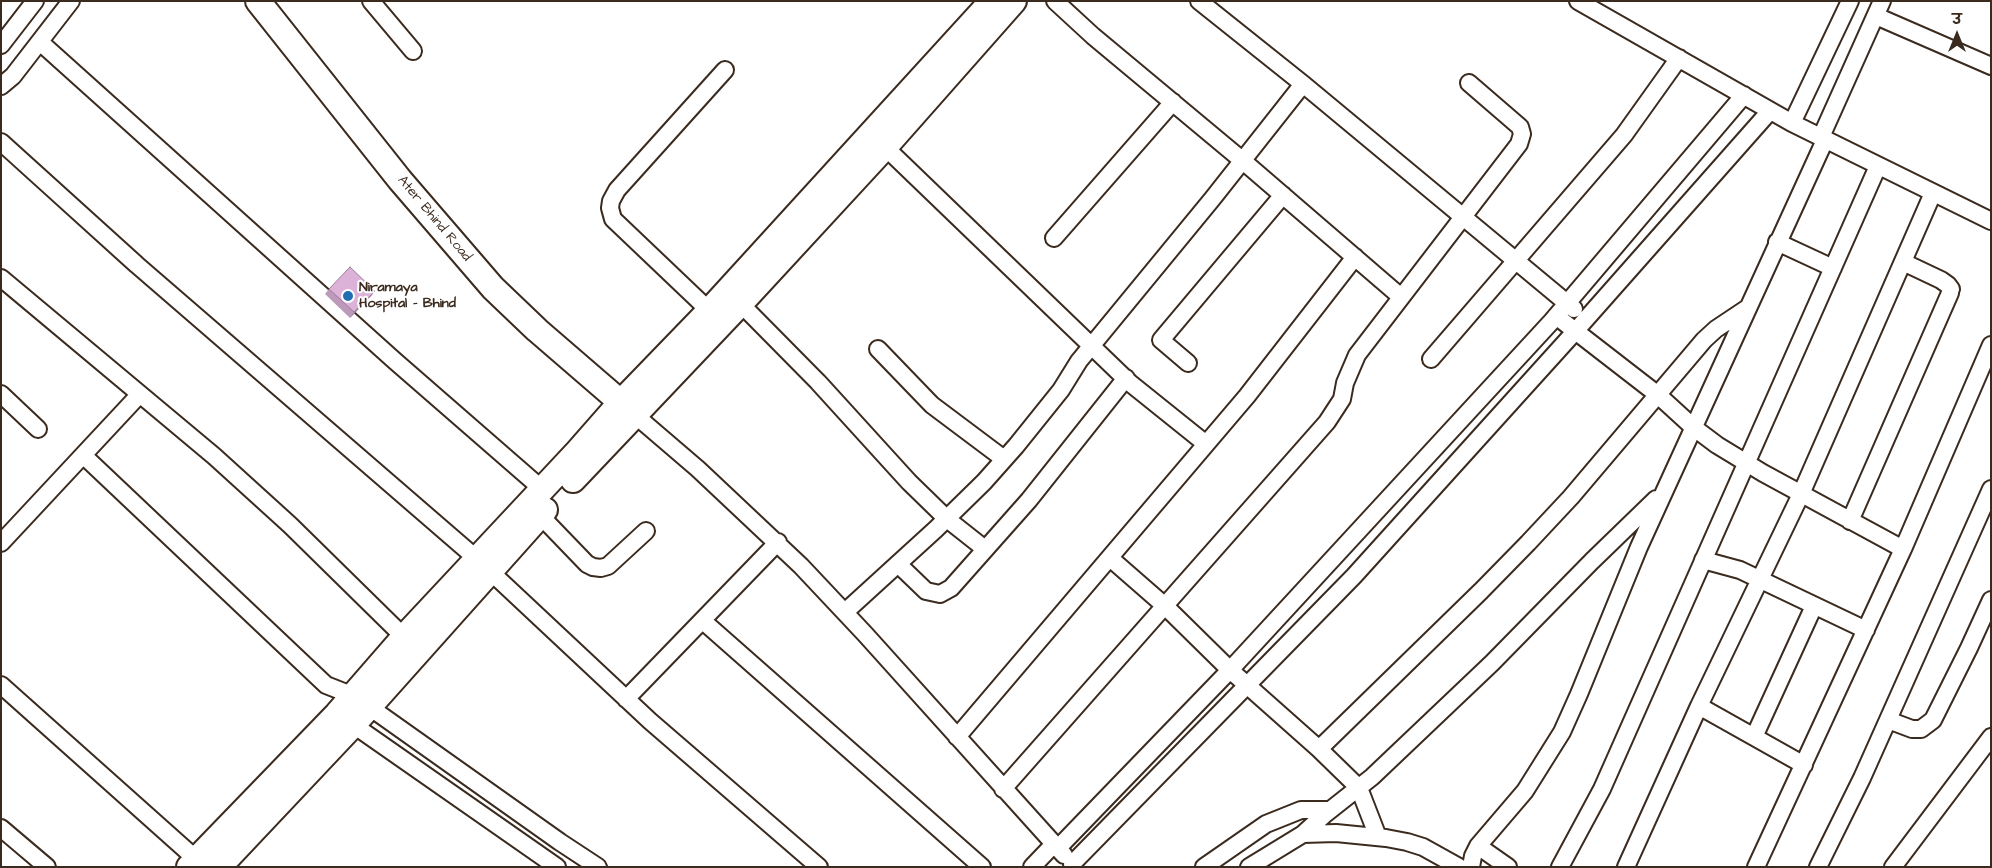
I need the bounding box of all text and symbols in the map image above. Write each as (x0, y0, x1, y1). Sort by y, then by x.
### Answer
north arrow (1932, 10, 1982, 60)
text: उ (1952, 10, 1962, 30)
street label: Ater Bhind Road (393, 173, 475, 265)
place label: Niramaya Hospital - Bhind (359, 280, 456, 312)
marker: Niramaya Hospital - Bhind (341, 289, 355, 303)

